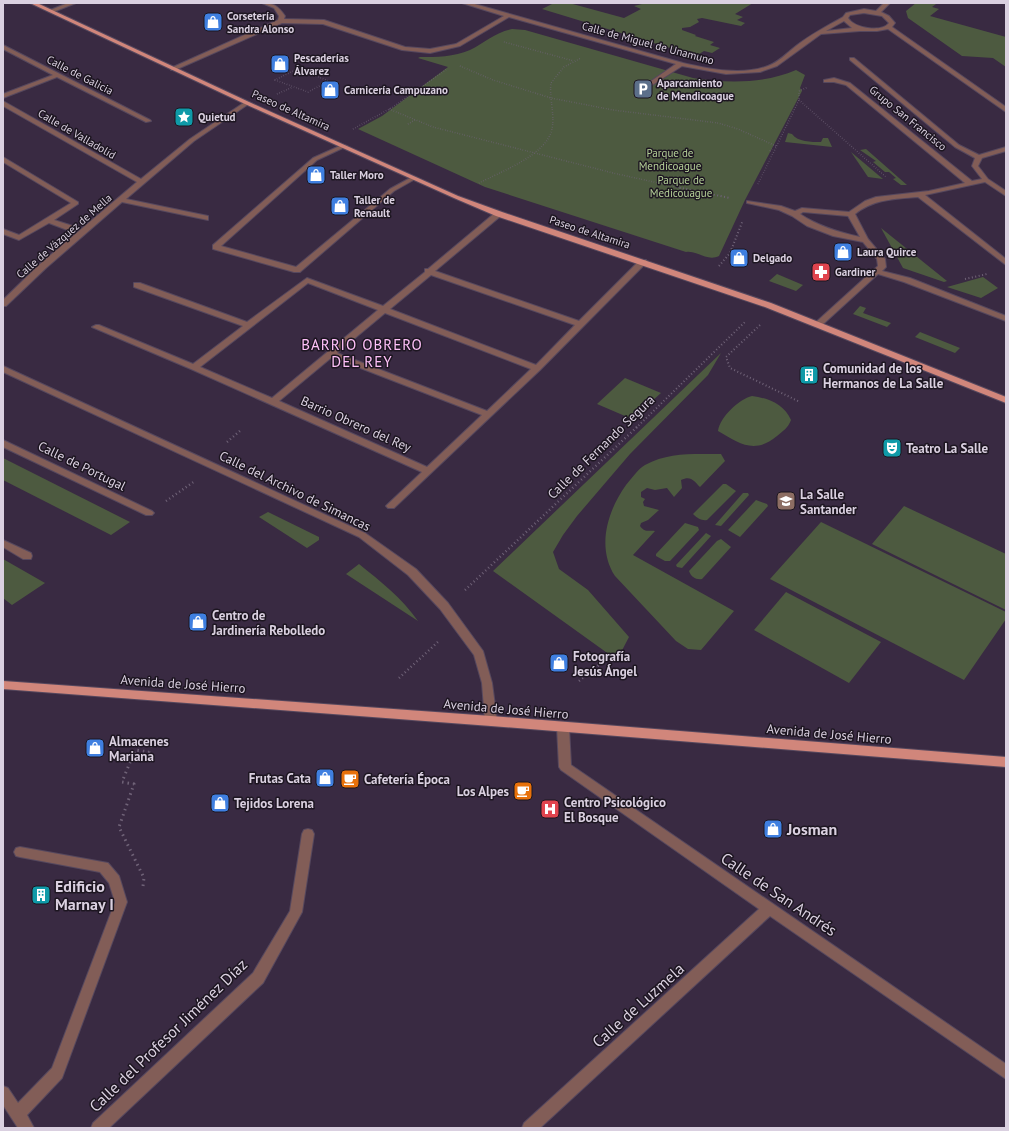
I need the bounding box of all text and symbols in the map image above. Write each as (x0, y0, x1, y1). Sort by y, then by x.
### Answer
place label: Corsetería Sandra Alonso (227, 9, 294, 36)
shop icon: Corsetería Sandra Alonso (202, 11, 224, 33)
street label: Calle de Miguel de Unamuno (580, 19, 716, 67)
place label: Pescaderías Álvarez (294, 51, 349, 78)
street label: Calle de Galicia (44, 52, 116, 98)
shop icon: Pescaderías Álvarez (269, 53, 291, 75)
place label: Aparcamiento de Mendicoague (657, 76, 734, 103)
parking icon: Aparcamiento de Mendicoague (632, 78, 654, 100)
shop icon: Carnicería Campuzano (319, 79, 341, 101)
place label: Carnicería Campuzano (344, 83, 448, 97)
street label: Grupo San Francisco (866, 83, 950, 154)
street label: Paseo de Altamira (250, 86, 332, 134)
street label: Calle de Valladolid (36, 106, 118, 162)
place icon: Quietud (173, 106, 195, 128)
place label: Quietud (198, 110, 236, 124)
park label: Parque de Mendicoague (639, 146, 702, 173)
shop icon: Taller Moro (305, 164, 327, 186)
place label: Taller Moro (330, 168, 384, 182)
park label: Parque de Medicouague (650, 173, 713, 200)
street label: Calle de Vázquez de Mella (13, 191, 115, 281)
place label: Taller de Renault (354, 193, 395, 220)
shop icon: Taller de Renault (329, 195, 351, 217)
street label: Paseo de Altamira (548, 212, 632, 252)
shop icon: Laura Quirce (832, 241, 854, 263)
place label: Laura Quirce (857, 245, 917, 259)
shop icon: Delgado (728, 247, 750, 269)
place label: Delgado (753, 251, 792, 265)
pharmacy icon: Gardiner (810, 261, 832, 283)
place label: Gardiner (835, 265, 875, 279)
district label: BARRIO OBRERO DEL REY (301, 335, 423, 371)
place label: Comunidad de los Hermanos de La Salle (823, 360, 944, 392)
building icon: Comunidad de los Hermanos de La Salle (798, 364, 820, 386)
street label: Calle de Fernando Segura (544, 391, 658, 503)
street label: Barrio Obrero del Rey (298, 392, 414, 456)
street label: Calle de Portugal (35, 437, 129, 495)
theatre icon: Teatro La Salle (881, 437, 903, 459)
place label: Teatro La Salle (906, 440, 989, 457)
street label: Calle del Archivo de Simancas (217, 447, 373, 535)
place label: La Salle Santander (800, 486, 857, 518)
school or university icon: La Salle Santander (775, 490, 797, 512)
place label: Centro de Jardinería Rebolledo (211, 607, 325, 639)
shop icon: Centro de Jardinería Rebolledo (187, 611, 209, 633)
place label: Fotografía Jesús Ángel (572, 648, 637, 680)
shop icon: Fotografía Jesús Ángel (548, 652, 570, 674)
street label: Avenida de José Hierro (120, 671, 246, 697)
street label: Avenida de José Hierro (443, 695, 569, 723)
street label: Avenida de José Hierro (766, 720, 892, 748)
place label: Almacenes Mariana (109, 733, 169, 765)
shop icon: Almacenes Mariana (84, 737, 106, 759)
shop icon: Frutas Cata (314, 767, 336, 789)
cafe icon: Cafetería Época (339, 768, 361, 790)
place label: Frutas Cata (249, 770, 311, 787)
place label: Cafetería Época (364, 771, 450, 788)
cafe icon: Los Alpes (512, 780, 534, 802)
place label: Los Alpes (457, 783, 510, 800)
shop icon: Tejidos Lorena (209, 792, 231, 814)
place label: Centro Psicológico El Bosque (564, 794, 666, 826)
place label: Tejidos Lorena (234, 795, 314, 812)
hospital icon: Centro Psicológico El Bosque (539, 798, 561, 820)
shop icon: Josman (762, 818, 784, 840)
place label: Josman (786, 819, 837, 839)
street label: Calle de San Andrés (717, 848, 841, 940)
place label: Edificio Marnay I (55, 876, 114, 914)
building icon: Edificio Marnay I (30, 884, 52, 906)
street label: Calle del Profesor Jiménez Díaz (85, 954, 251, 1116)
street label: Calle de Luzmela (588, 958, 688, 1052)

